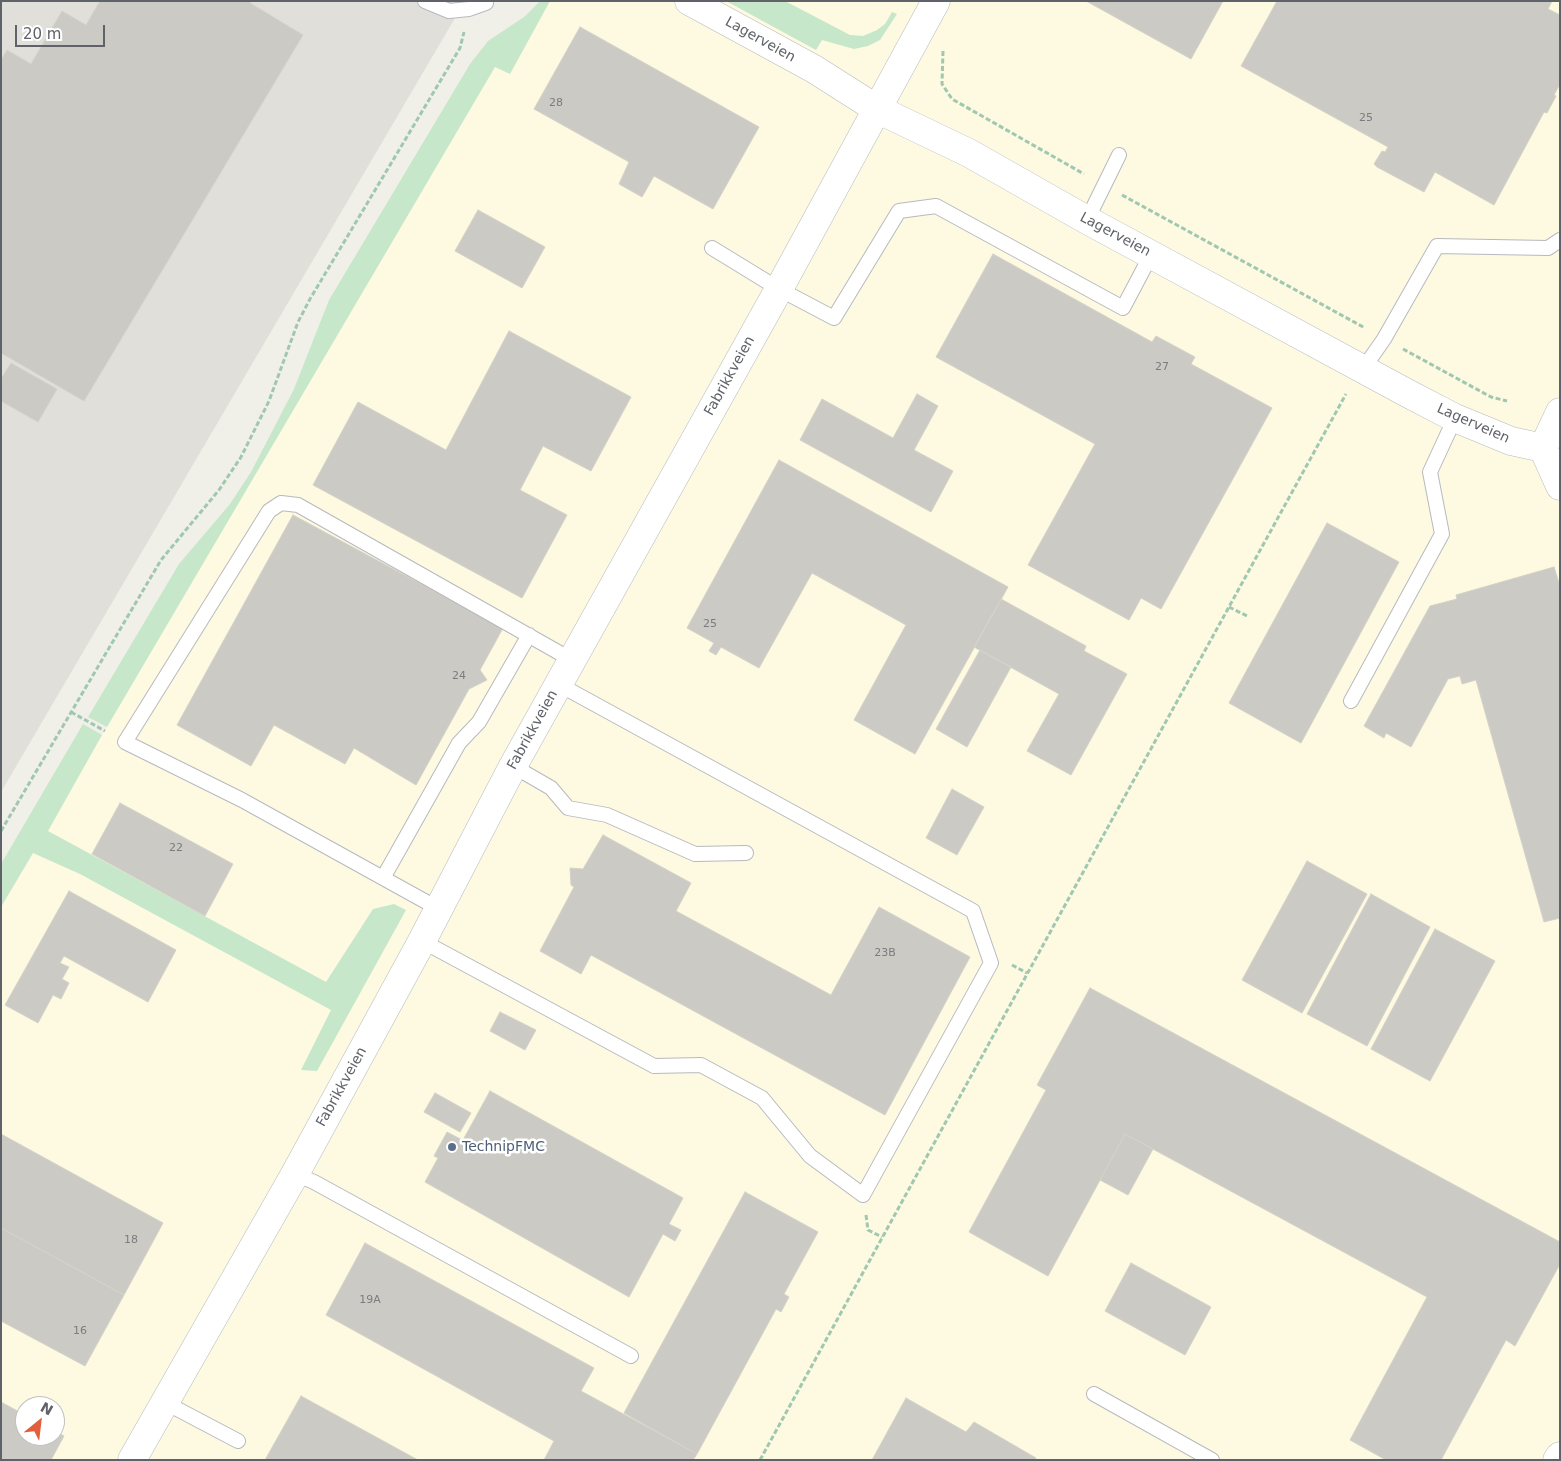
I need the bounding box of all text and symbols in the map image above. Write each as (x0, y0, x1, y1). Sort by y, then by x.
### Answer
street label: Lagerveien (722, 14, 798, 66)
scale bar (18, 15, 108, 47)
text: 20 m (23, 25, 61, 43)
house number: 28 (549, 96, 563, 110)
house number: 25 (1359, 111, 1373, 125)
street label: Lagerveien (1077, 209, 1153, 261)
street label: Fabrikkveien (701, 333, 759, 419)
house number: 27 (1155, 360, 1169, 374)
street label: Lagerveien (1434, 400, 1512, 448)
house number: 25 (703, 617, 717, 631)
house number: 24 (452, 669, 466, 683)
street label: Fabrikkveien (504, 687, 562, 773)
house number: 22 (169, 841, 183, 855)
house number: 23B (874, 946, 896, 960)
street label: Fabrikkveien (313, 1044, 371, 1130)
place label: TechnipFMC (462, 1139, 545, 1155)
marker: TechnipFMC (446, 1141, 458, 1153)
house number: 18 (124, 1233, 138, 1247)
house number: 19A (359, 1293, 381, 1307)
house number: 16 (73, 1324, 87, 1338)
north arrow (15, 1396, 65, 1446)
text: N (38, 1399, 56, 1419)

